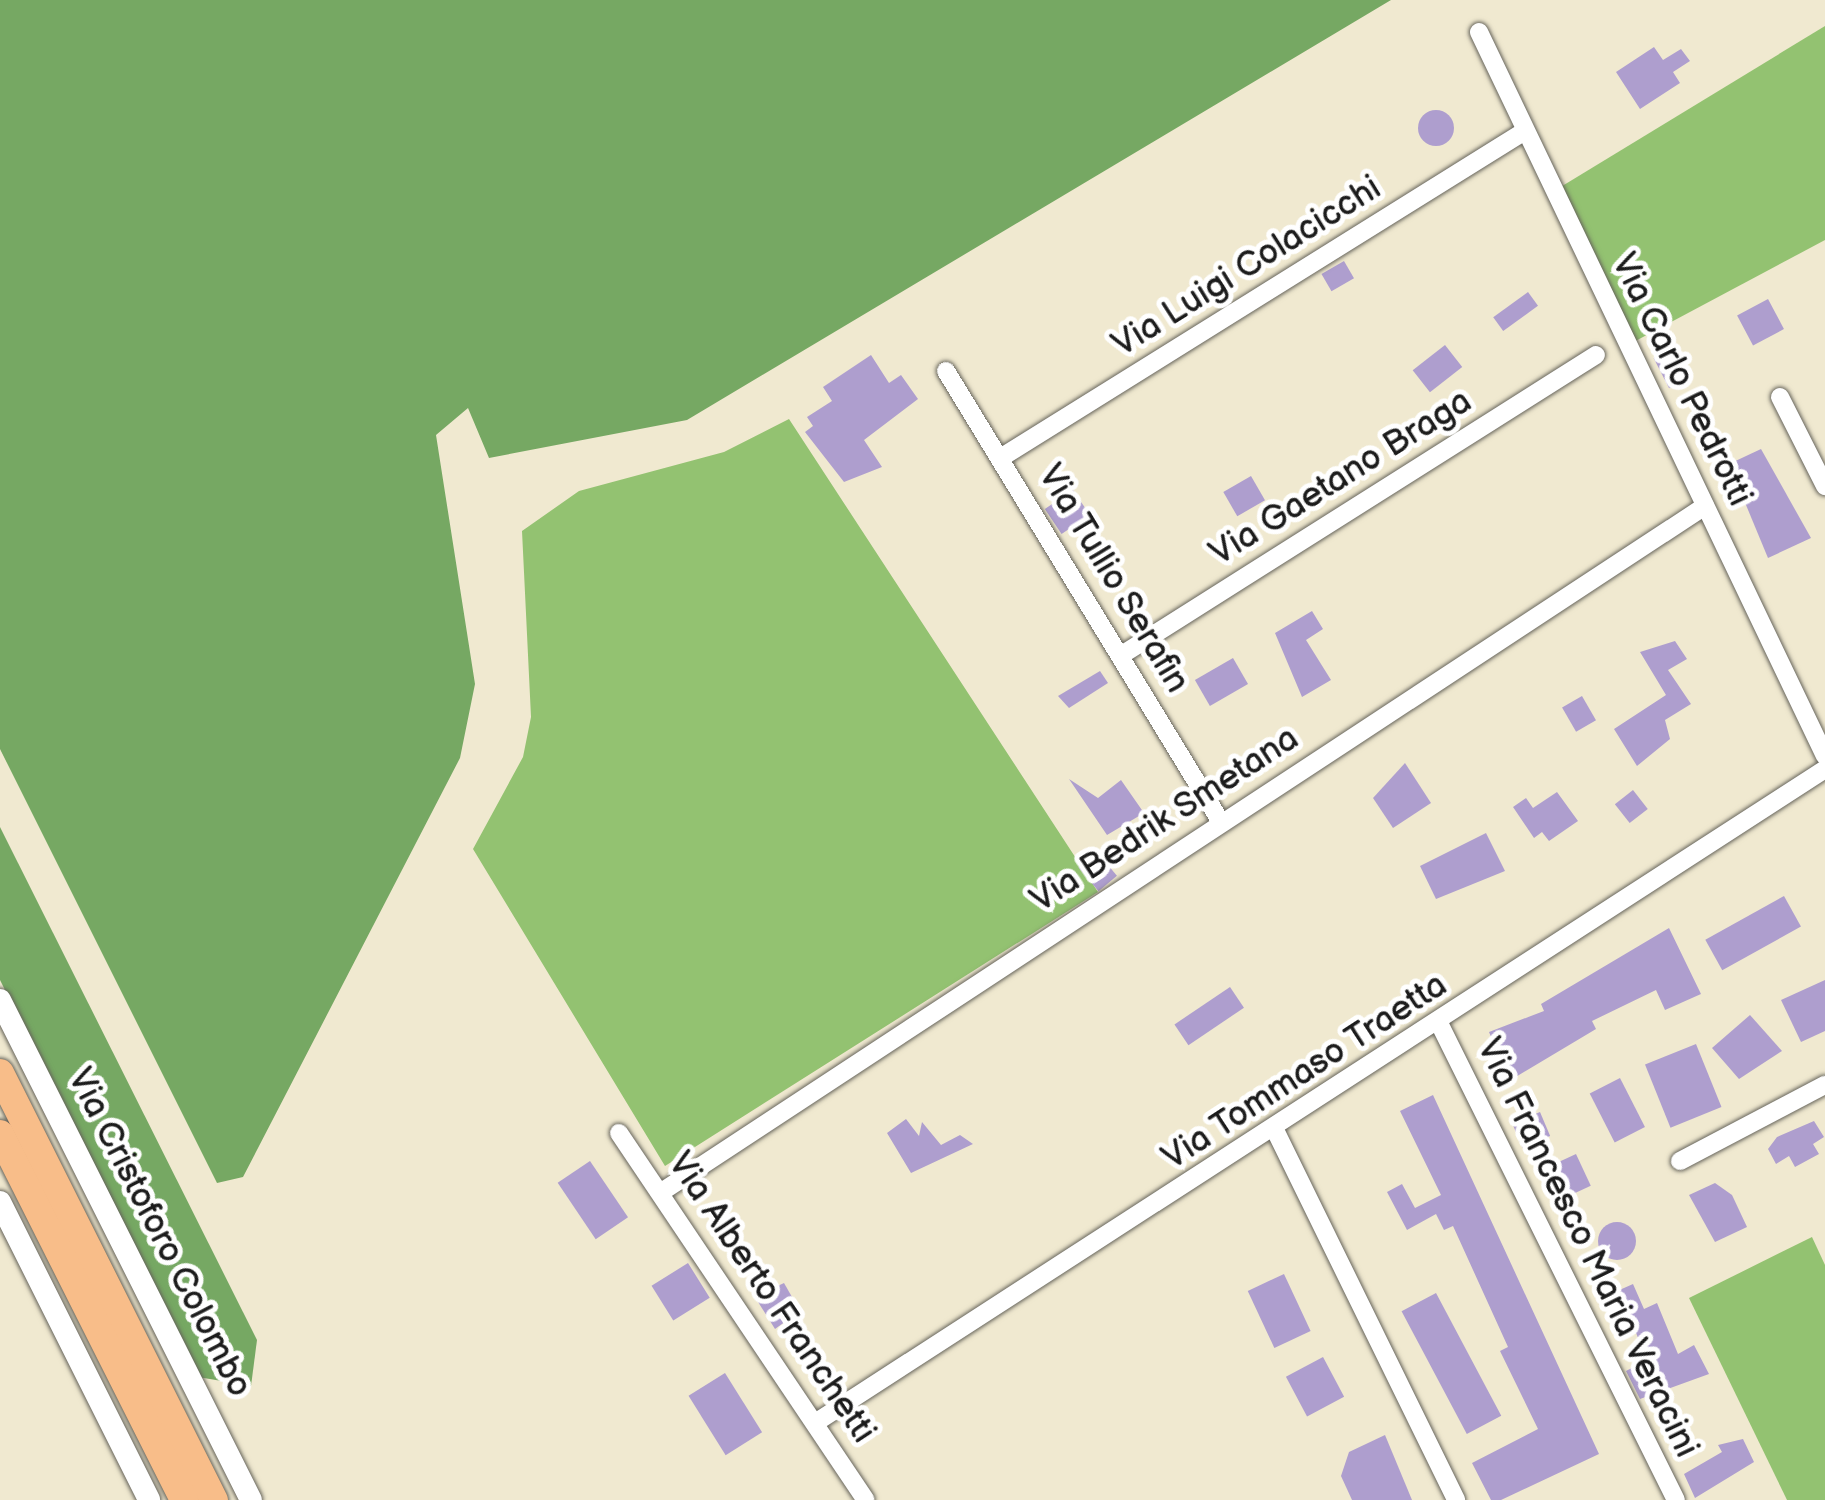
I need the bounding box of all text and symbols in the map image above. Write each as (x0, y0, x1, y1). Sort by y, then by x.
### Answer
street label: Via Luigi Colacicchi (1105, 167, 1389, 367)
street label: Via Carlo Pedrotti (1602, 247, 1760, 513)
street label: Via Gaetano Braga (1203, 381, 1479, 575)
street label: Via Tullio Serafin (1028, 457, 1198, 701)
street label: Via Bedrik Smetana (1023, 718, 1307, 922)
street label: Via Tommaso Traetta (1154, 964, 1456, 1180)
street label: Via Francesco Maria Veracini (1467, 1031, 1707, 1465)
street label: Via Cristoforo Colombo (58, 1062, 260, 1404)
street label: Via Alberto Franchetti (658, 1145, 884, 1451)

